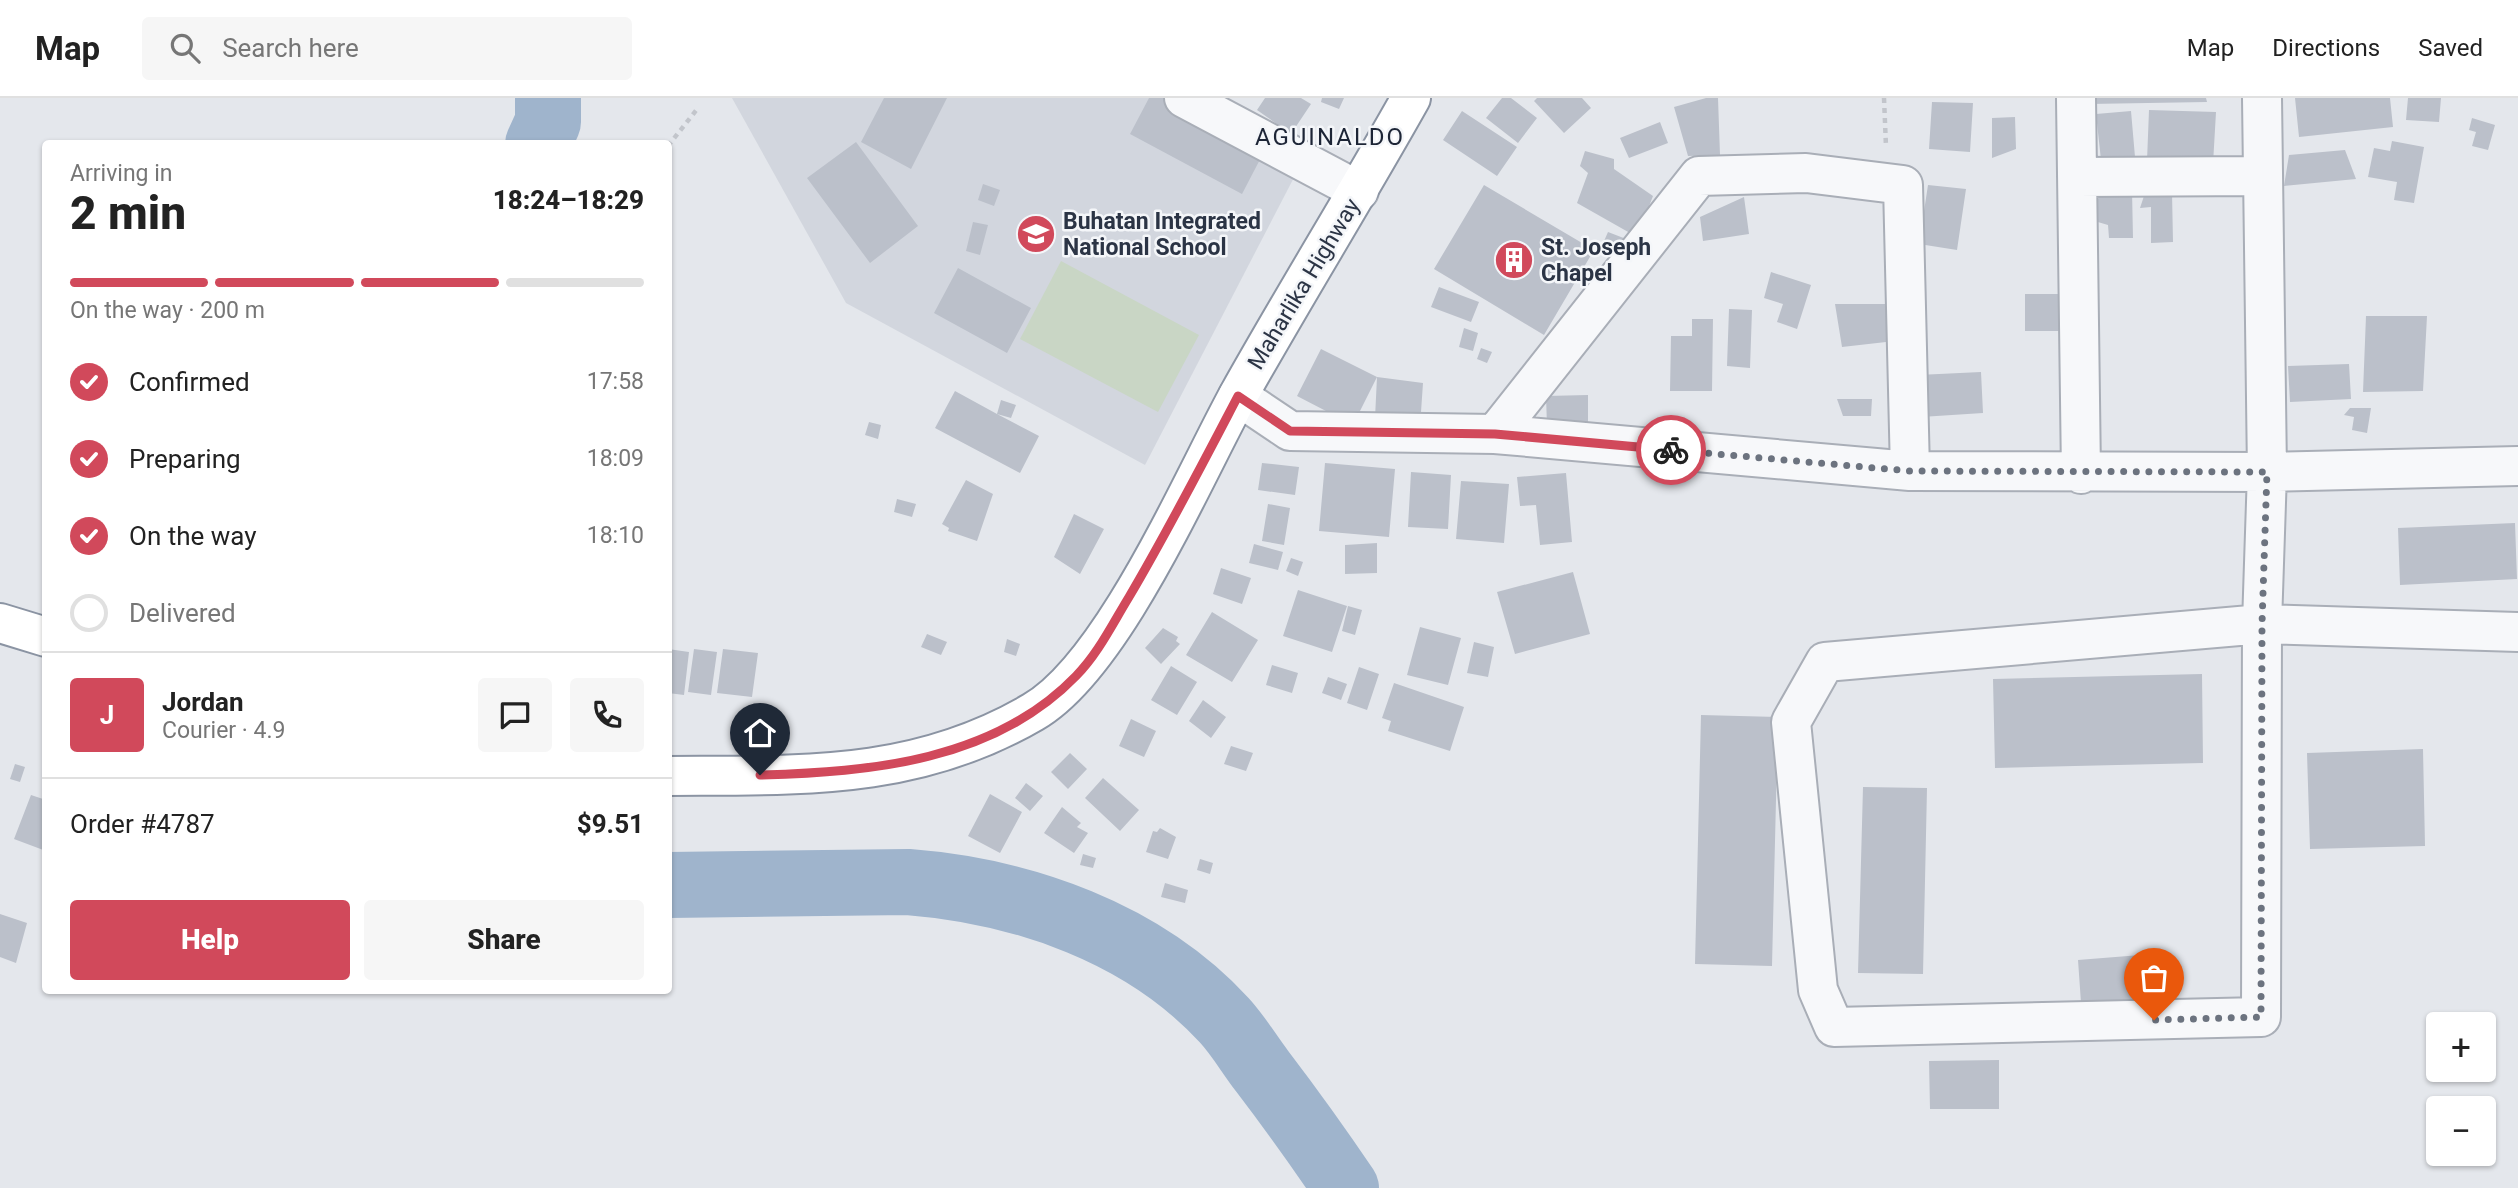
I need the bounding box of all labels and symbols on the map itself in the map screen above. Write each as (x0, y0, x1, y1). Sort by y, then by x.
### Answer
district label: AGUINALDO (1255, 123, 1405, 151)
street label: Maharlika Highway (1242, 193, 1366, 374)
place label: Buhatan Integrated National School (1063, 208, 1261, 261)
school or university icon: Buhatan Integrated National School (1015, 213, 1057, 255)
place label: St. Joseph Chapel (1541, 234, 1651, 287)
building icon: St. Joseph Chapel (1493, 239, 1535, 281)
courier (1636, 415, 1706, 485)
pin (730, 703, 790, 775)
pin (2124, 948, 2184, 1020)

